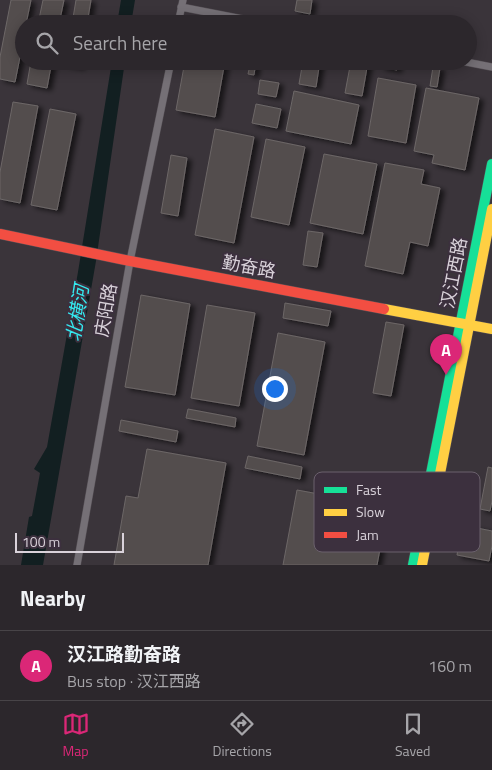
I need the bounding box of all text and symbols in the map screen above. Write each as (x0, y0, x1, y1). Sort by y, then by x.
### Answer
search box (15, 15, 477, 70)
text: Search here (73, 28, 167, 57)
icon: search (33, 29, 61, 57)
street label: 汉江西路 (433, 235, 474, 311)
street label: 勤奋路 (220, 248, 278, 285)
water label: 北横河 (58, 279, 96, 343)
street label: 庆阳路 (88, 281, 123, 339)
pin: A (430, 334, 462, 375)
your location (262, 376, 288, 402)
legend (314, 472, 480, 552)
text: Fast (356, 479, 381, 500)
text: Slow (356, 501, 385, 522)
text: Jam (356, 524, 379, 545)
scale bar (15, 530, 124, 553)
text: 100 m (22, 531, 60, 552)
text: Nearby (20, 582, 85, 614)
text: 汉江路勤奋路 (67, 639, 181, 668)
text: A (31, 654, 41, 678)
text: 160 m (428, 654, 472, 678)
text: Bus stop · 汉江西路 (67, 669, 201, 693)
tab: Map (62, 710, 90, 761)
tab: Directions (213, 710, 272, 761)
tab: Saved (395, 710, 431, 761)

